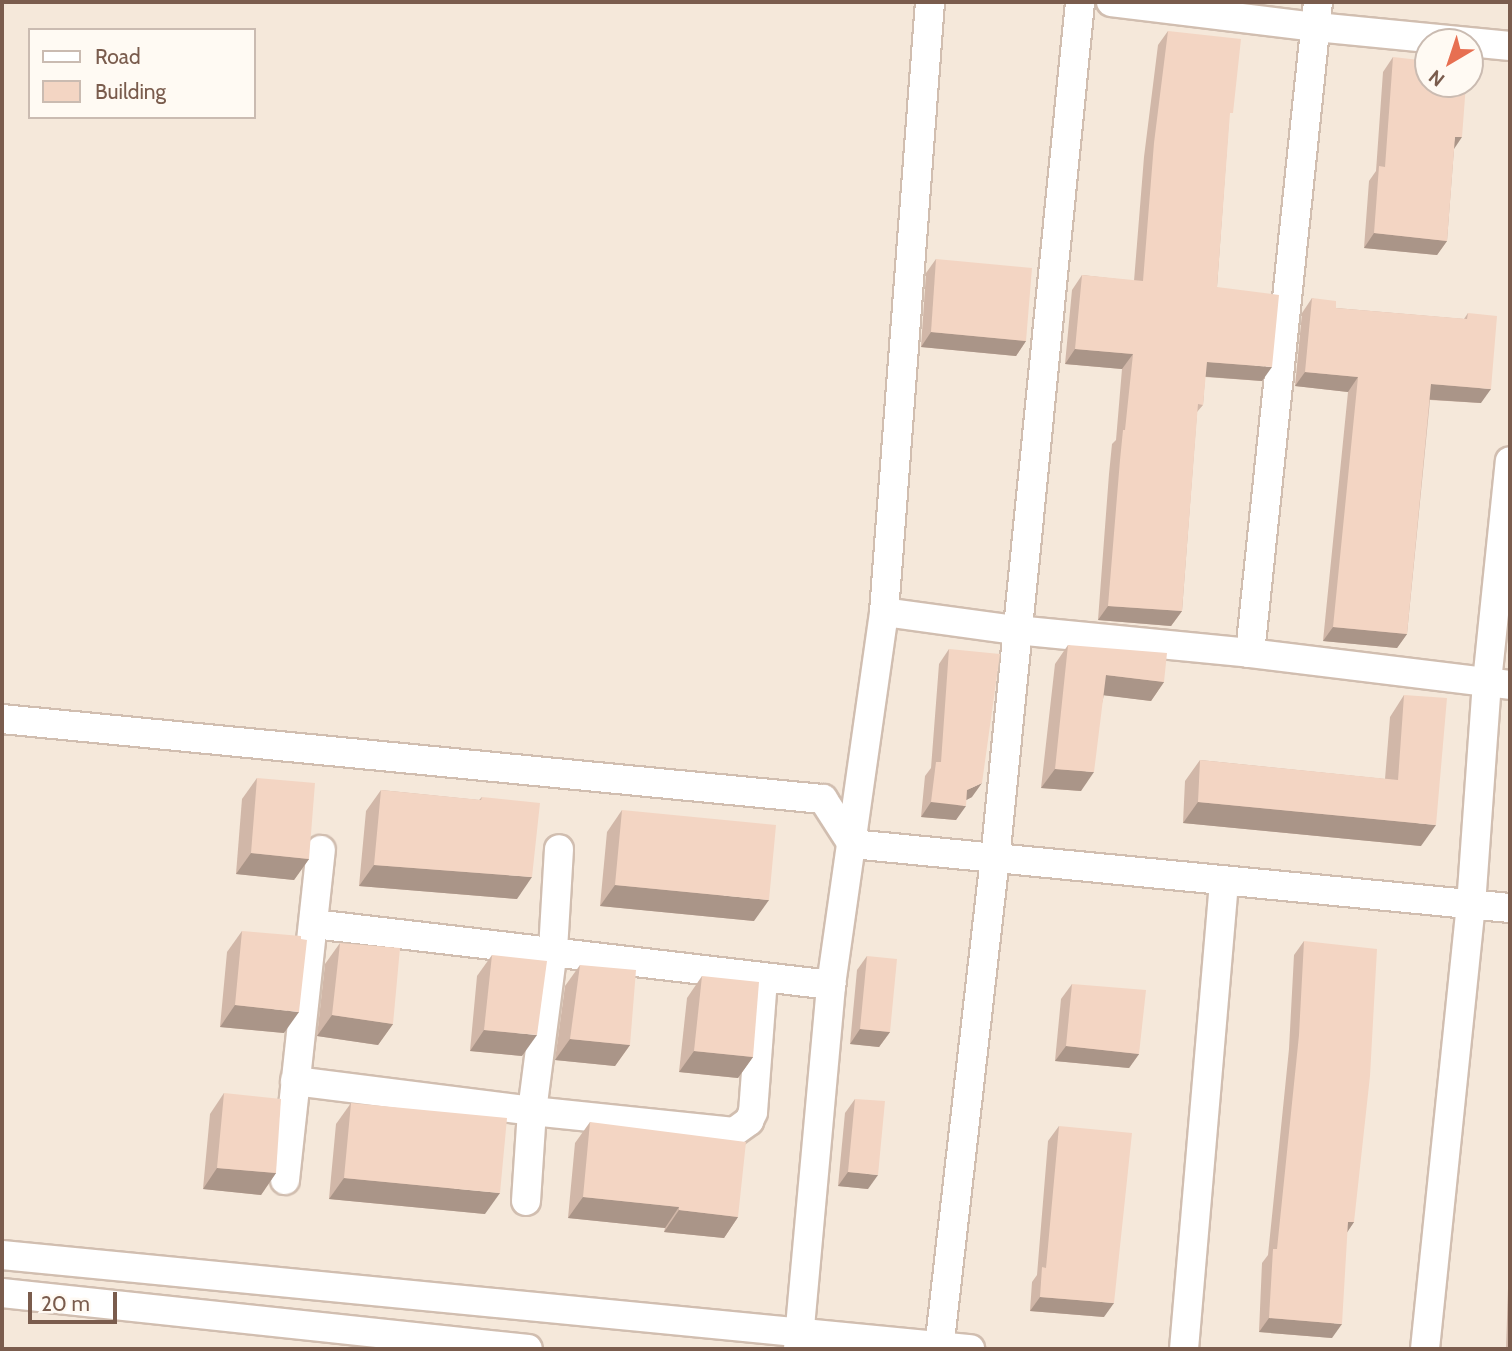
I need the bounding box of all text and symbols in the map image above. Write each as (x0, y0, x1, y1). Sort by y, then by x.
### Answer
legend (28, 28, 256, 119)
north arrow (1414, 28, 1484, 98)
text: Road (95, 44, 141, 69)
text: N (1424, 65, 1449, 91)
text: Building (95, 79, 166, 104)
scale bar (32, 1278, 121, 1322)
text: 20 m (41, 1291, 90, 1316)

